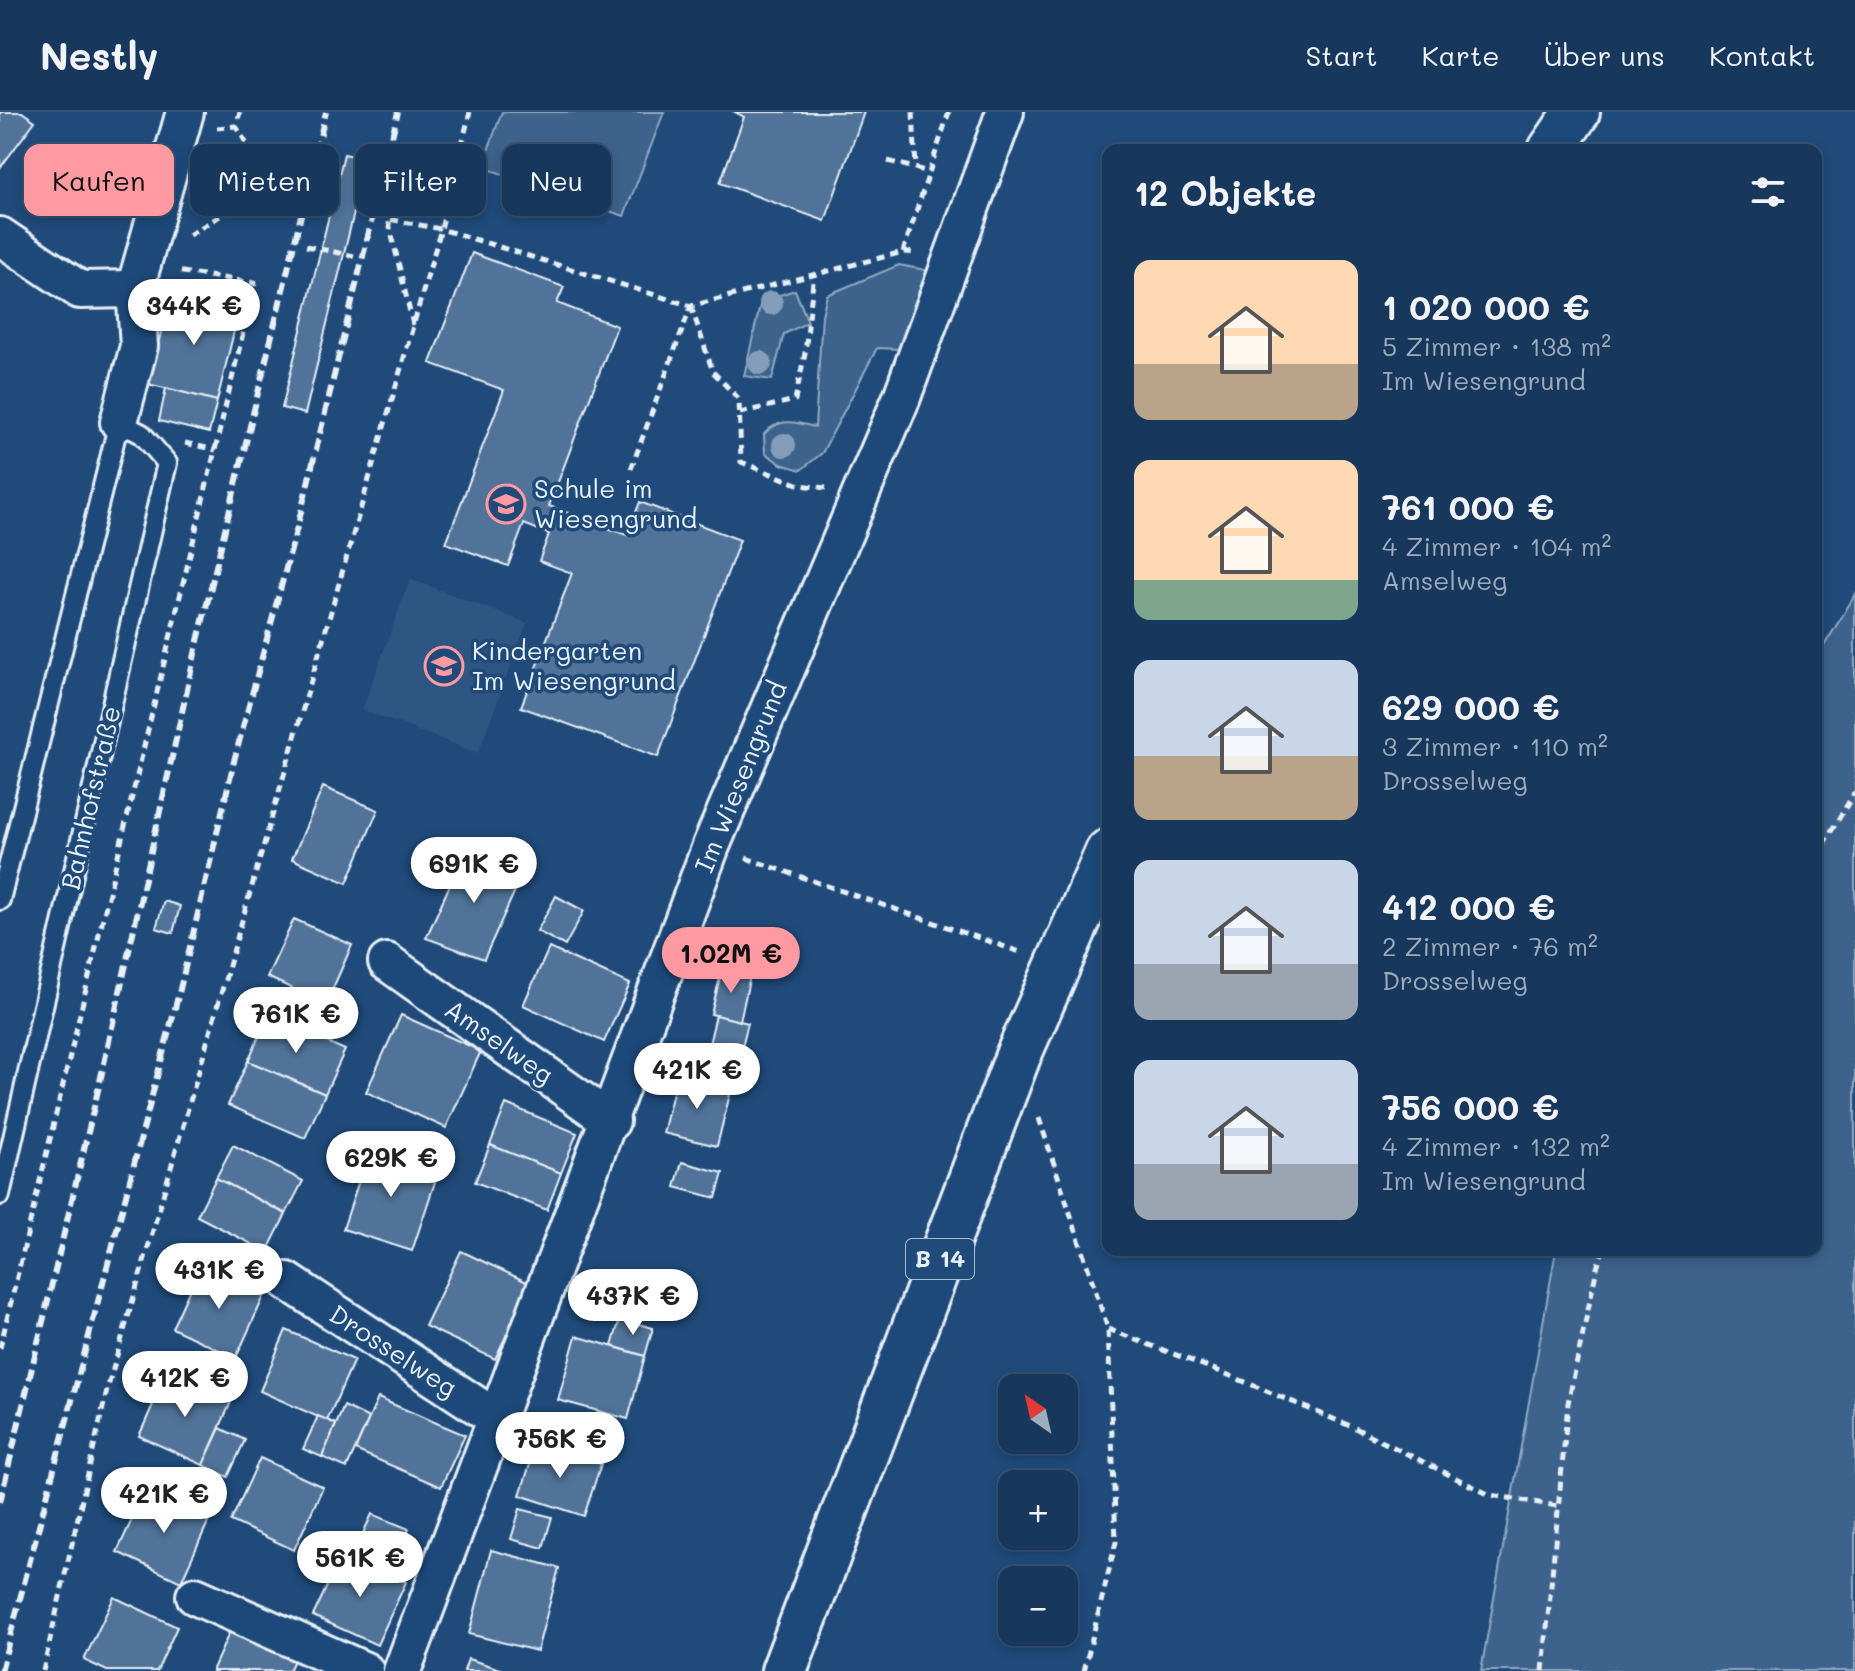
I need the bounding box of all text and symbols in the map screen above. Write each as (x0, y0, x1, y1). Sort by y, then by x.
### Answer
text: Nestly (40, 30, 158, 80)
text: Start (1306, 37, 1377, 73)
text: Karte (1421, 37, 1500, 73)
text: Über uns (1544, 37, 1665, 73)
text: Kontakt (1709, 37, 1815, 73)
chip: Kaufen (24, 144, 174, 216)
chip: Mieten (190, 144, 339, 216)
chip: Filter (355, 144, 486, 216)
chip: Neu (502, 144, 611, 216)
text: 12 Objekte (1134, 170, 1316, 215)
icon: filters (1746, 170, 1790, 214)
pin: 344K € (129, 279, 259, 347)
text: 1 020 000 € (1382, 284, 1590, 329)
text: 344K € (146, 288, 242, 322)
icon: home (1198, 292, 1294, 388)
text: 5 Zimmer · 138 m² (1382, 329, 1611, 363)
text: Im Wiesengrund (1382, 363, 1586, 397)
place label: Schule im Wiesengrund (534, 471, 697, 535)
school or university icon: Schule im Wiesengrund (485, 483, 527, 525)
text: 761 000 € (1382, 484, 1554, 529)
icon: home (1198, 492, 1294, 588)
text: 4 Zimmer · 104 m² (1382, 529, 1611, 563)
text: Amselweg (1382, 563, 1507, 597)
place label: Kindergarten Im Wiesengrund (472, 633, 676, 697)
school or university icon: Kindergarten Im Wiesengrund (423, 645, 465, 687)
street label: Im Wiesengrund (686, 676, 794, 877)
text: 629 000 € (1382, 684, 1560, 729)
icon: home (1198, 692, 1294, 788)
street label: Bahnhofstraße (52, 703, 128, 893)
text: 3 Zimmer · 110 m² (1382, 729, 1608, 763)
text: Drosselweg (1382, 763, 1528, 797)
pin: 691K € (409, 837, 539, 905)
text: 691K € (429, 846, 519, 880)
text: 412 000 € (1382, 884, 1555, 929)
icon: home (1198, 892, 1294, 988)
pin: 1.02M € (657, 927, 805, 995)
text: 2 Zimmer · 76 m² (1382, 929, 1598, 963)
text: 1.02M € (680, 936, 782, 970)
text: Drosselweg (1382, 963, 1528, 997)
pin: 761K € (231, 987, 361, 1055)
street label: Amselweg (438, 991, 561, 1091)
text: 761K € (251, 996, 341, 1030)
pin: 421K € (632, 1043, 762, 1111)
text: 421K € (652, 1052, 742, 1086)
text: 756 000 € (1382, 1084, 1559, 1129)
icon: home (1198, 1092, 1294, 1188)
text: 4 Zimmer · 132 m² (1382, 1129, 1610, 1163)
pin: 629K € (326, 1131, 456, 1199)
text: 629K € (344, 1140, 438, 1174)
text: Im Wiesengrund (1382, 1163, 1586, 1197)
road number: B 14 (906, 1239, 974, 1279)
pin: 431K € (154, 1243, 284, 1311)
text: 431K € (173, 1252, 265, 1286)
pin: 437K € (568, 1269, 698, 1337)
text: 437K € (586, 1278, 680, 1312)
street label: Drosselweg (323, 1296, 464, 1404)
pin: 412K € (120, 1351, 250, 1419)
text: 412K € (140, 1360, 230, 1394)
north arrow (998, 1374, 1078, 1454)
map controls (998, 1374, 1078, 1646)
pin: 756K € (495, 1412, 625, 1480)
text: 756K € (514, 1421, 606, 1455)
pin: 421K € (99, 1467, 229, 1535)
button: + (998, 1470, 1078, 1550)
text: 421K € (119, 1476, 209, 1510)
pin: 561K € (295, 1531, 425, 1599)
text: 561K € (315, 1540, 405, 1574)
button: − (998, 1566, 1078, 1646)

